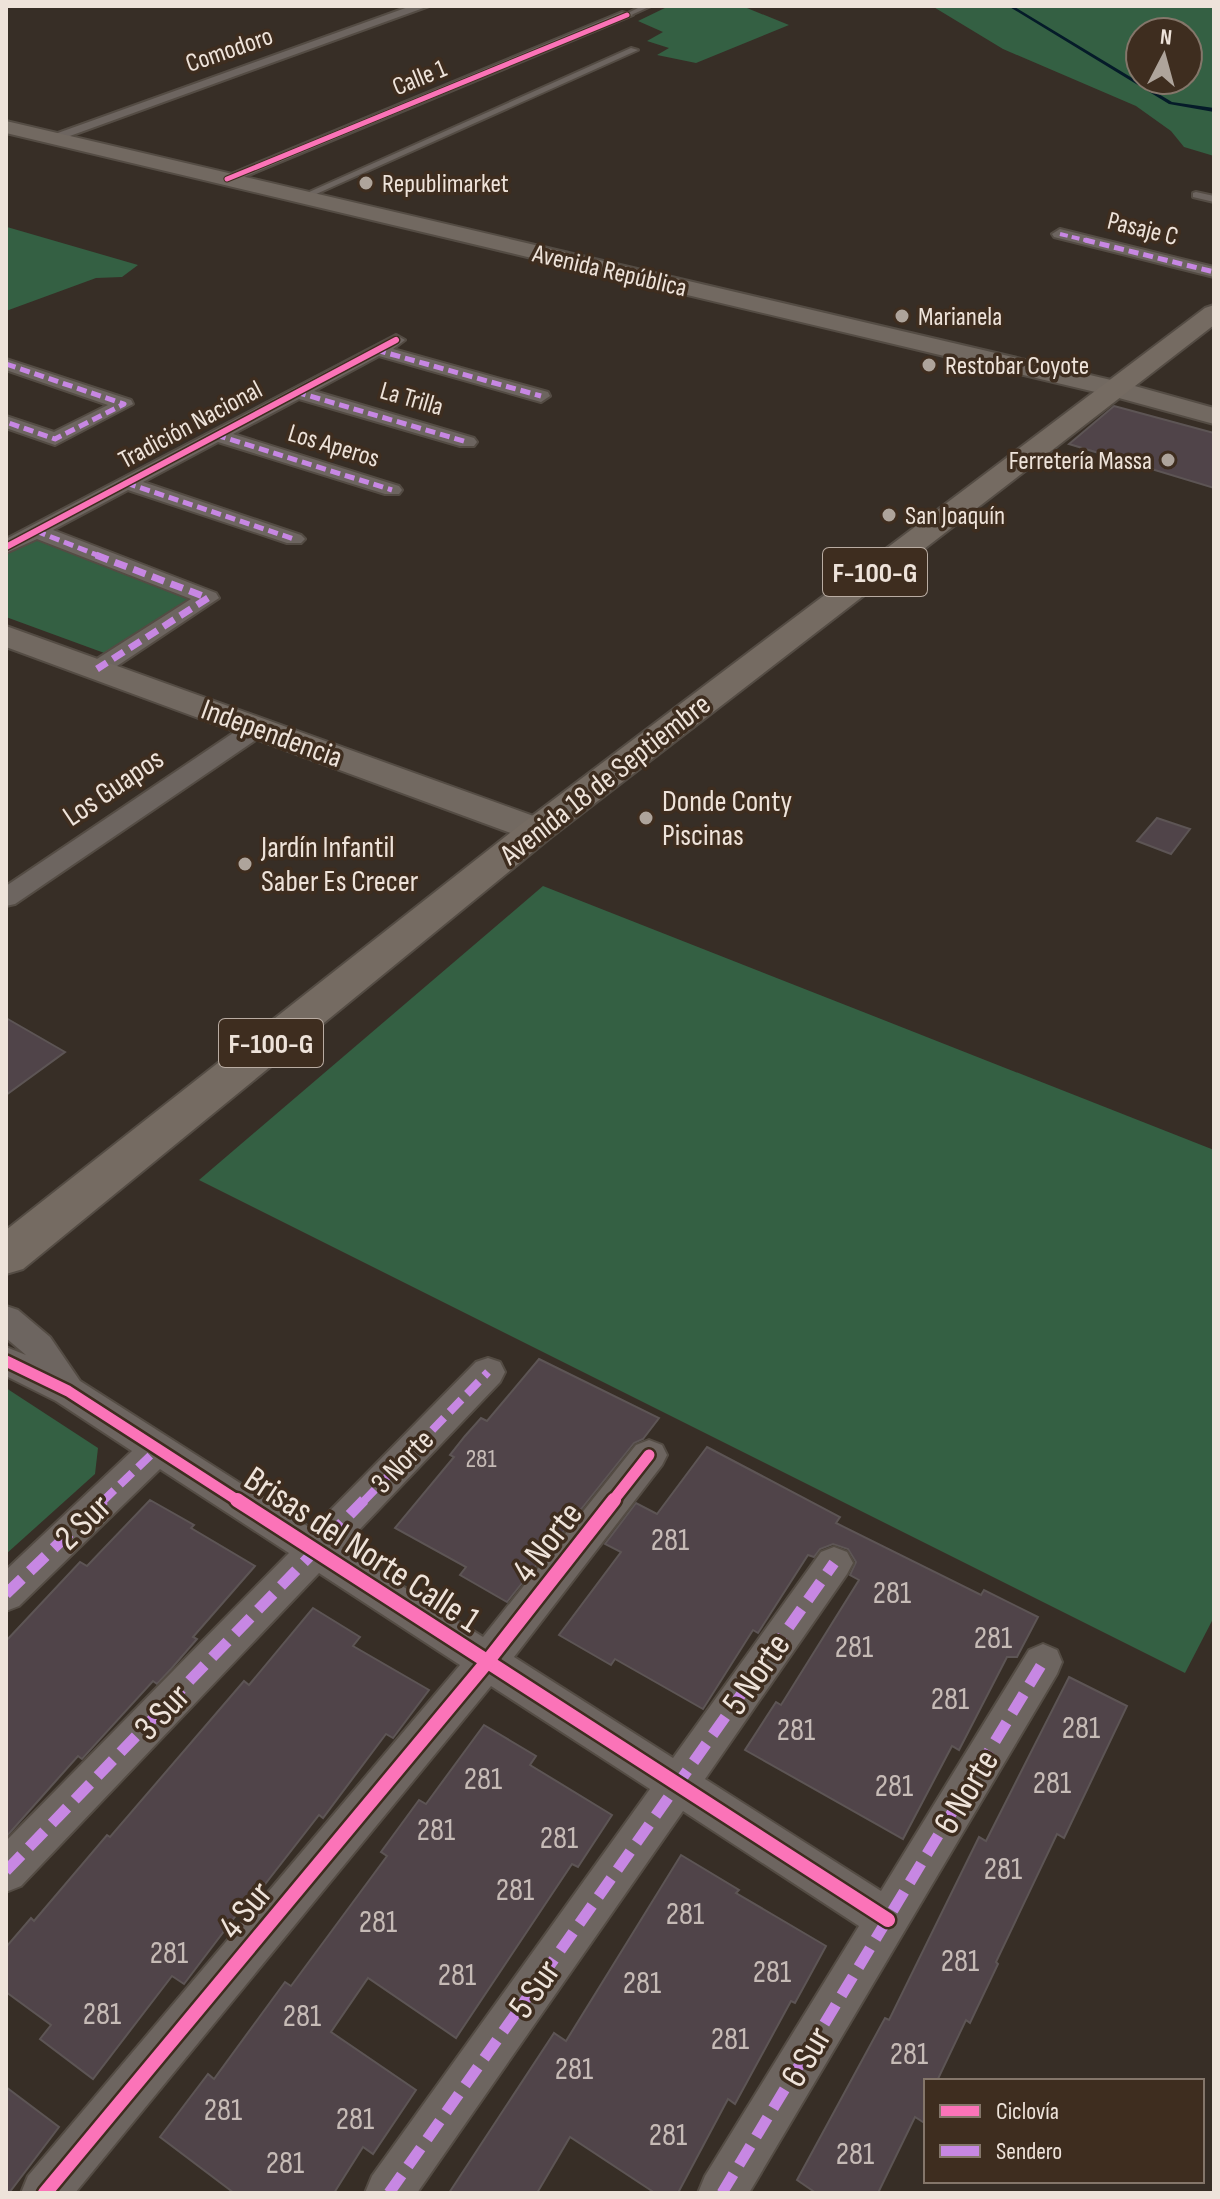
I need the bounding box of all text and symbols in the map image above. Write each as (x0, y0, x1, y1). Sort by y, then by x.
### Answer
north arrow (1124, 16, 1204, 96)
street label: Comodoro (182, 21, 277, 80)
text: N (1159, 24, 1173, 52)
street label: Calle 1 (388, 54, 451, 103)
place label: Republimarket (382, 169, 509, 200)
marker: Republimarket (357, 174, 375, 192)
street label: Pasaje C (1104, 206, 1181, 253)
street label: Avenida República (529, 238, 690, 304)
place label: Marianela (918, 302, 1002, 333)
marker: Marianela (893, 307, 911, 325)
place label: Restobar Coyote (945, 351, 1089, 382)
marker: Restobar Coyote (920, 356, 938, 374)
street label: Tradición Nacional (114, 375, 268, 476)
street label: La Trilla (376, 376, 447, 423)
street label: Los Aperos (284, 418, 383, 475)
place label: Ferretería Massa (1009, 446, 1152, 477)
marker: Ferretería Massa (1159, 451, 1177, 469)
place label: San Joaquín (905, 501, 1005, 532)
marker: San Joaquín (880, 506, 898, 524)
road number: F-100-G (823, 548, 927, 596)
street label: Avenida 18 de Septiembre (493, 687, 718, 874)
street label: Independencia (196, 692, 347, 776)
street label: Los Guapos (56, 741, 171, 834)
place label: Donde Conty Piscinas (662, 784, 792, 854)
marker: Donde Conty Piscinas (637, 809, 655, 827)
place label: Jardín Infantil Saber Es Crecer (260, 830, 419, 900)
marker: Jardín Infantil Saber Es Crecer (236, 855, 254, 873)
road number: F-100-G (219, 1019, 323, 1067)
street label: 3 Norte (364, 1422, 442, 1501)
house number: 281 (465, 1444, 497, 1475)
street label: Brisas del Norte Calle 1 (236, 1458, 488, 1642)
street label: 2 Sur (47, 1486, 121, 1560)
street label: 4 Norte (503, 1494, 593, 1591)
house number: 281 (651, 1521, 689, 1560)
house number: 281 (873, 1574, 911, 1613)
house number: 281 (974, 1619, 1012, 1658)
street label: 5 Norte (714, 1625, 800, 1723)
house number: 281 (835, 1628, 873, 1667)
street label: 3 Sur (126, 1676, 200, 1750)
house number: 281 (931, 1680, 969, 1719)
house number: 281 (1062, 1709, 1100, 1748)
house number: 281 (777, 1711, 815, 1750)
street label: 6 Norte (925, 1742, 1009, 1842)
house number: 281 (464, 1760, 502, 1799)
house number: 281 (1033, 1764, 1071, 1803)
house number: 281 (875, 1767, 913, 1806)
house number: 281 (417, 1811, 455, 1850)
house number: 281 (540, 1819, 578, 1858)
house number: 281 (984, 1850, 1022, 1889)
house number: 281 (496, 1871, 534, 1910)
street label: 4 Sur (210, 1873, 282, 1948)
house number: 281 (666, 1895, 704, 1934)
house number: 281 (359, 1903, 397, 1942)
house number: 281 (150, 1934, 188, 1973)
house number: 281 (941, 1942, 979, 1981)
street label: 5 Sur (500, 1952, 570, 2027)
house number: 281 (753, 1953, 791, 1992)
house number: 281 (438, 1956, 476, 1995)
house number: 281 (623, 1964, 661, 2003)
house number: 281 (83, 1995, 121, 2034)
house number: 281 (283, 1997, 321, 2036)
house number: 281 (711, 2020, 749, 2059)
street label: 6 Sur (773, 2020, 842, 2095)
house number: 281 (890, 2035, 928, 2074)
house number: 281 (555, 2050, 593, 2089)
legend (924, 2079, 1204, 2183)
house number: 281 (204, 2091, 242, 2130)
text: Ciclovía (996, 2097, 1059, 2126)
house number: 281 (336, 2100, 374, 2139)
house number: 281 (649, 2116, 687, 2155)
house number: 281 (836, 2135, 874, 2174)
text: Sendero (996, 2137, 1062, 2166)
house number: 281 (266, 2144, 304, 2183)

